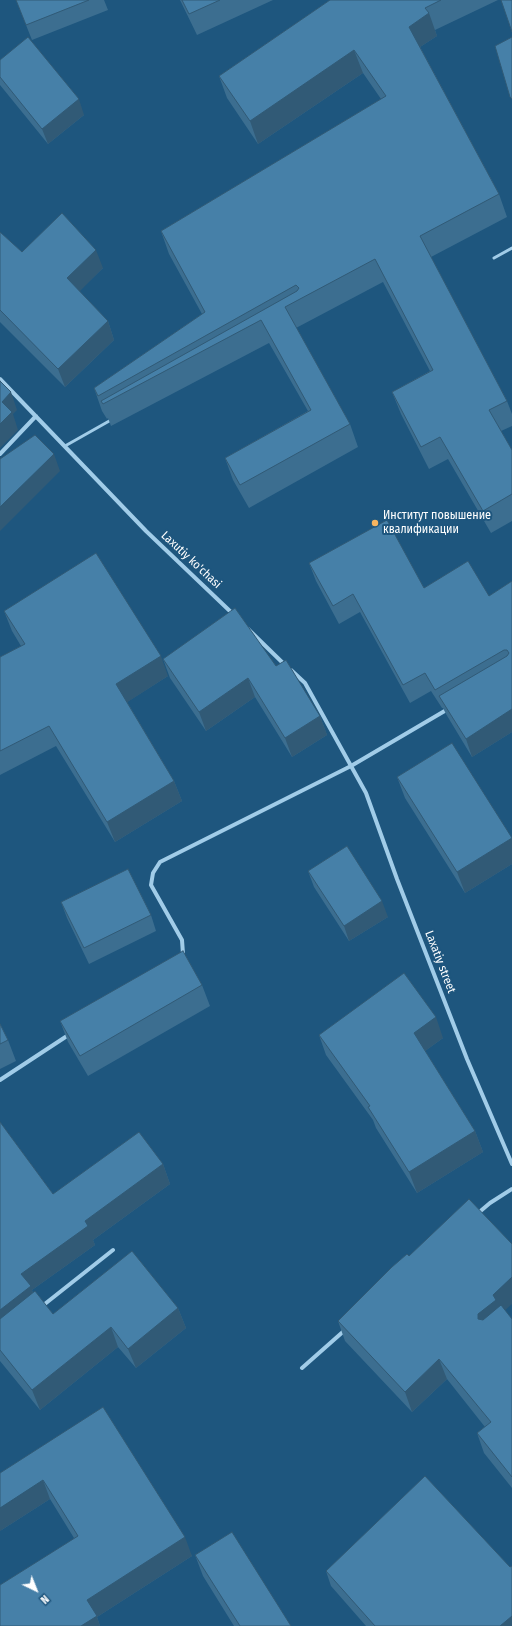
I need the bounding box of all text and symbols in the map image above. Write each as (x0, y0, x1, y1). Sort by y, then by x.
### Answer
place label: Институт повышение квалификации (383, 509, 491, 537)
marker: Институт повышение квалификации (370, 518, 380, 528)
street label: Laxutiy ko'chasi (158, 528, 224, 592)
street label: Laxatiy street (421, 929, 459, 995)
north arrow (16, 1570, 56, 1610)
text: N (38, 1592, 51, 1606)

